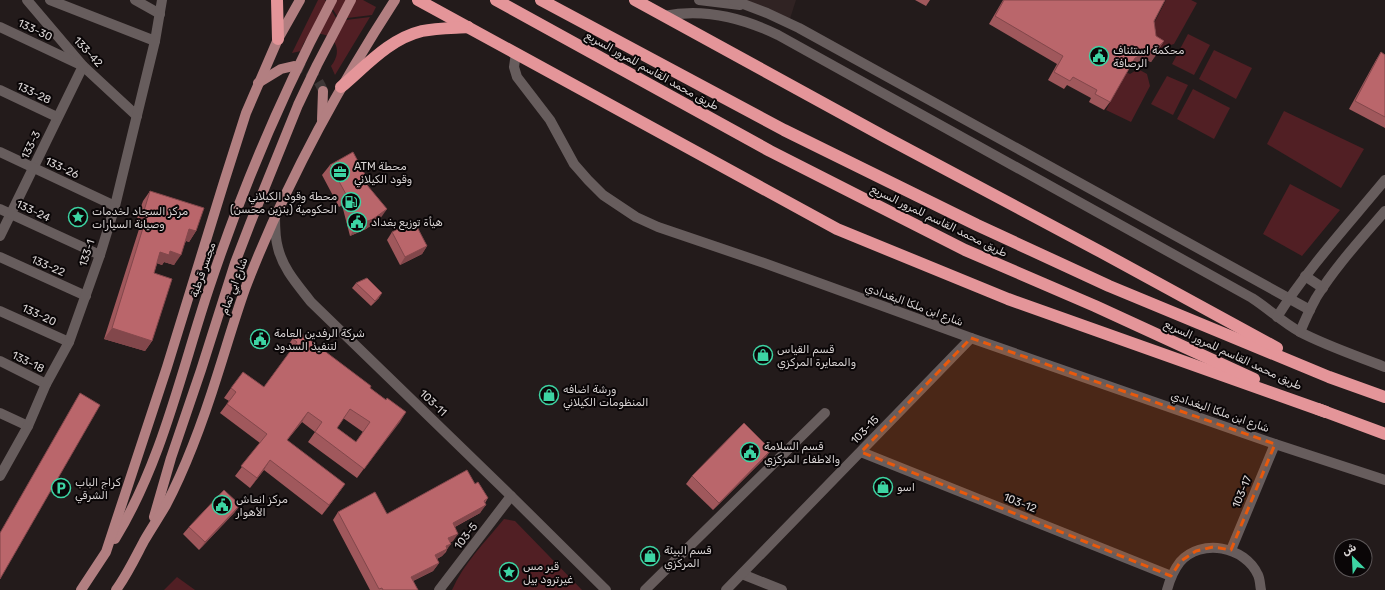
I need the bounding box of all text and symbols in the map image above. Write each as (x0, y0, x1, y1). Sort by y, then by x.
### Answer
street label: 133-30 (16, 16, 54, 44)
street label: طريق محمد القاسم للمرور السريع (582, 29, 721, 115)
street label: 133-42 (71, 34, 105, 70)
place label: محكمة استئناف الرصافة (1113, 44, 1184, 70)
public building icon: محكمة استئناف الرصافة (1088, 45, 1110, 67)
street label: 133-28 (15, 79, 53, 107)
street label: 133-3 (19, 128, 44, 161)
street label: 133-26 (43, 155, 81, 182)
place label: ATM محطة وقود الكيلاني (354, 160, 412, 188)
office icon: ATM محطة وقود الكيلاني (329, 161, 351, 183)
street label: طريق محمد القاسم للمرور السريع (868, 182, 1010, 262)
place label: محطة وقود الكيلاني الحكومية (بنزين محسن) (230, 190, 337, 217)
fuel station icon: محطة وقود الكيلاني الحكومية (بنزين محسن) (340, 191, 362, 213)
street label: 133-24 (14, 197, 52, 225)
place label: مركز السجاد لخدمات وصيانة السيارات (92, 205, 188, 232)
place icon: مركز السجاد لخدمات وصيانة السيارات (67, 206, 89, 228)
public building icon: هيأة توزيع بغداد (346, 211, 368, 233)
place label: هيأة توزيع بغداد (371, 216, 443, 231)
street label: 133-1 (77, 238, 97, 268)
street label: مجسر قرطبة (187, 241, 219, 299)
street label: 133-22 (29, 253, 67, 279)
street label: شارع ابي تمام (218, 256, 252, 317)
street label: شارع ابن ملكا البغدادي (862, 281, 965, 331)
street label: 133-20 (20, 301, 58, 329)
street label: طريق محمد القاسم للمرور السريع (1161, 317, 1304, 395)
place label: شركة الرفدين العامة لتنفيذ السدود (274, 327, 365, 354)
public building icon: شركة الرفدين العامة لتنفيذ السدود (249, 328, 271, 350)
place label: قسم القياس والمعايرة المركزي (777, 343, 856, 370)
shop icon: قسم القياس والمعايرة المركزي (752, 344, 774, 366)
street label: 133-18 (10, 349, 46, 375)
place label: ورشة اضافه المنظومات الكيلاني (563, 383, 648, 411)
shop icon: ورشة اضافه المنظومات الكيلاني (538, 384, 560, 406)
street label: 103-11 (417, 387, 449, 419)
street label: شارع ابن ملكا البغدادي (1168, 389, 1271, 437)
street label: 103-15 (848, 413, 882, 447)
place label: قسم السلامة والاطفاء المركزي (764, 440, 840, 467)
public building icon: قسم السلامة والاطفاء المركزي (739, 441, 761, 463)
street label: 103-17 (1229, 474, 1255, 510)
place label: كراج الباب الشرقي (75, 476, 121, 504)
shop icon: اسو (872, 476, 894, 498)
parking icon: كراج الباب الشرقي (50, 477, 72, 499)
place label: اسو (897, 481, 915, 495)
street label: 103-12 (1002, 491, 1038, 515)
place label: مركز انعاش الأهوار (235, 493, 288, 520)
public building icon: مركز انعاش الأهوار (211, 494, 233, 516)
street label: 103-5 (452, 520, 481, 552)
north arrow (1333, 538, 1373, 578)
text: ش (1340, 541, 1358, 558)
place label: قسم البيئة المركزي (664, 544, 711, 571)
shop icon: قسم البيئة المركزي (639, 545, 661, 567)
place label: قبر مس غيرترود بيل (523, 560, 573, 587)
place icon: قبر مس غيرترود بيل (498, 561, 520, 583)

